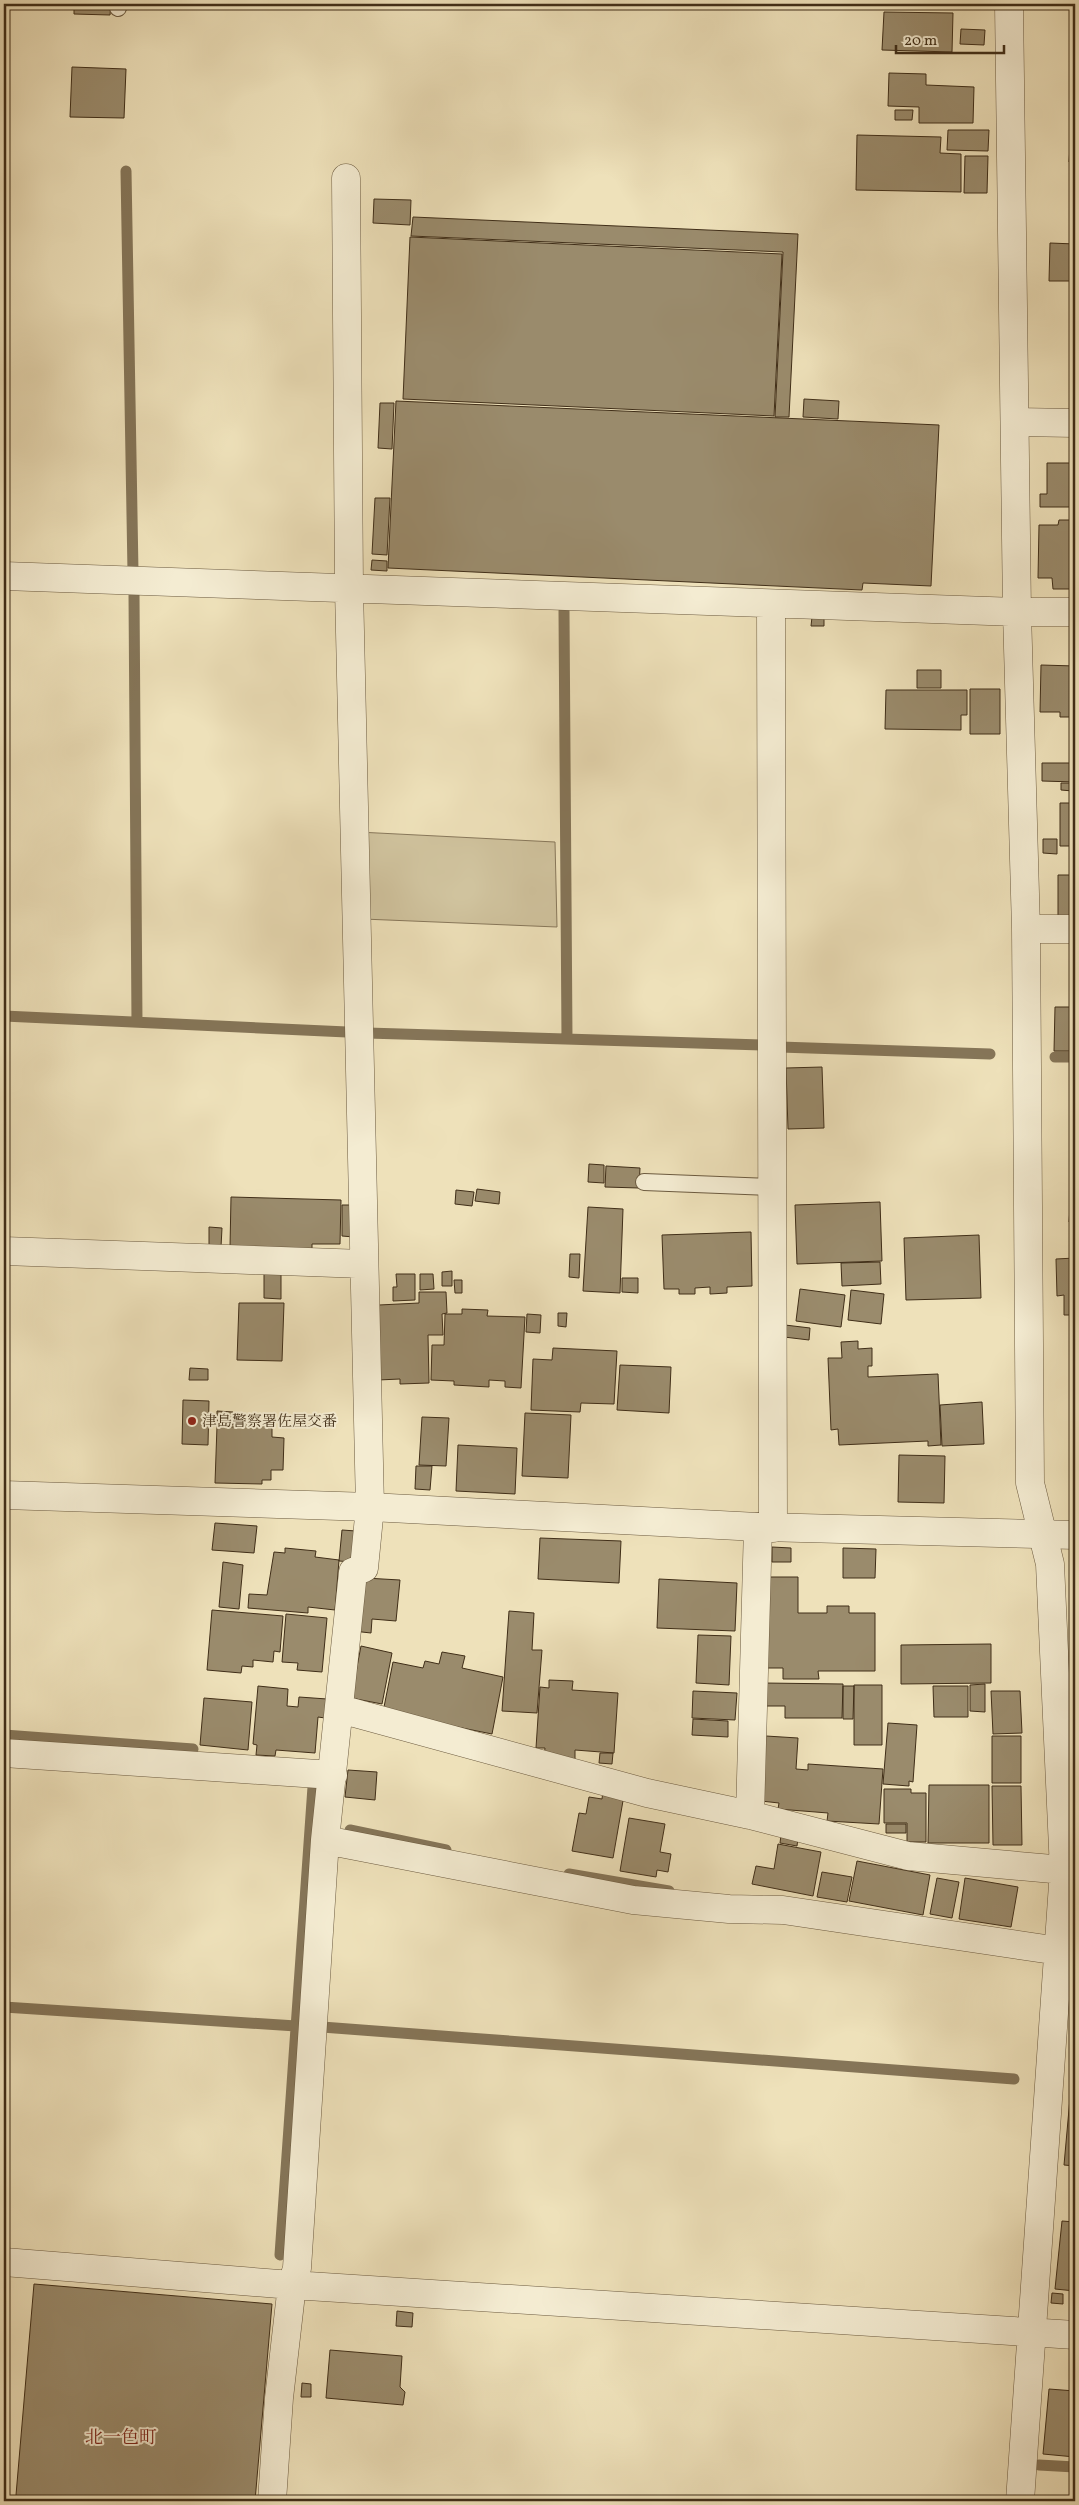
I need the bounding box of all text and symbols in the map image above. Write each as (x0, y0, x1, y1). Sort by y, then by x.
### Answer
scale bar (896, 22, 1004, 54)
text: 20 m (904, 31, 937, 52)
place label: 津島警察署佐屋交番 (202, 1412, 337, 1433)
marker: 津島警察署佐屋交番 (186, 1415, 198, 1427)
district label: 北一色町 (85, 2426, 157, 2451)

